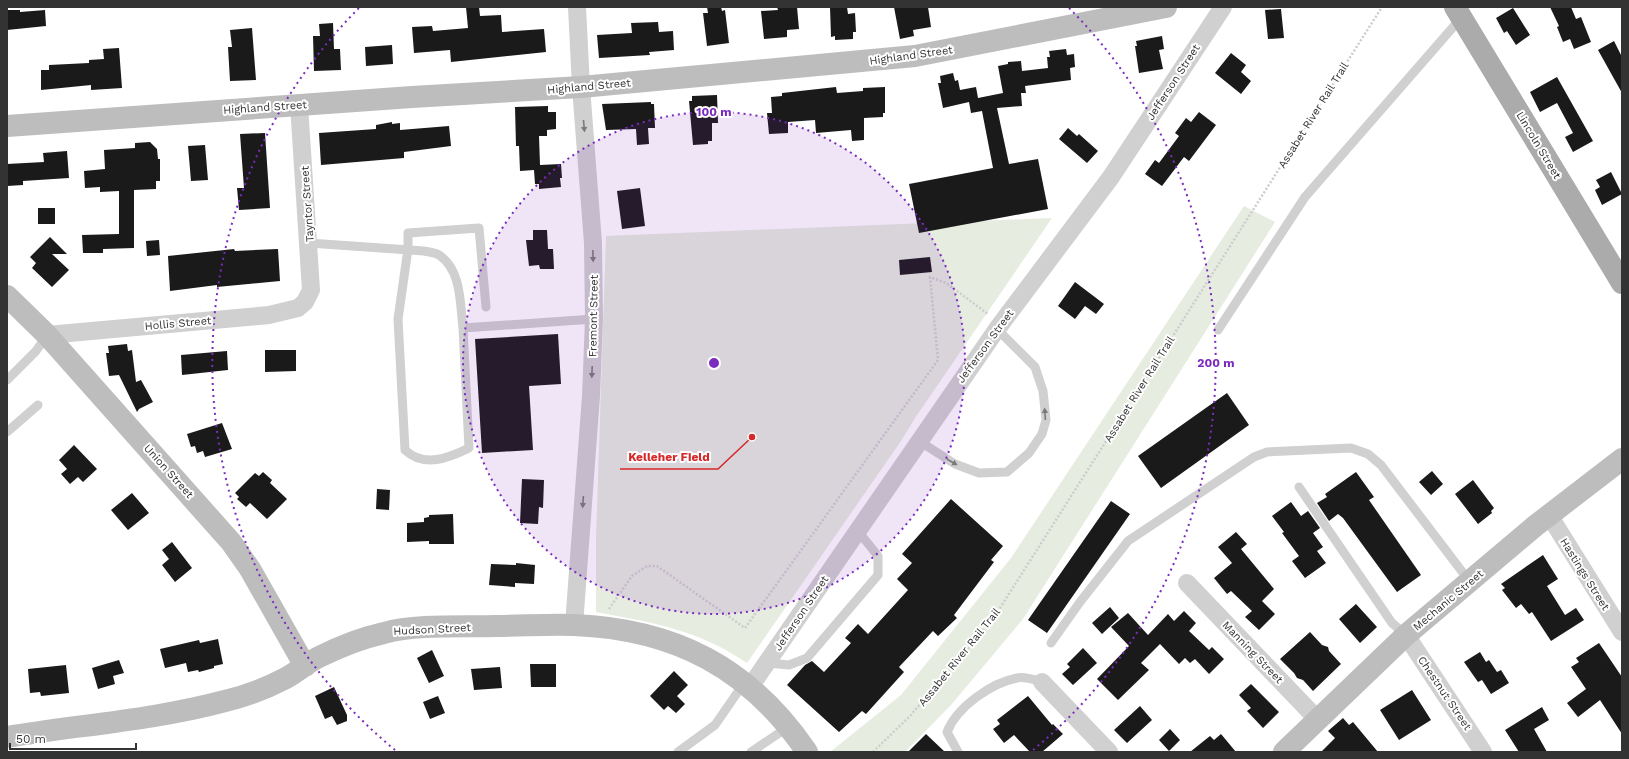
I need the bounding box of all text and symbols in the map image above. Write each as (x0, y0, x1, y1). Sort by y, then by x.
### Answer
street label: Jefferson Street (1144, 42, 1203, 123)
street label: Highland Street (869, 43, 954, 68)
street label: Assabet River Rail Trail (1275, 59, 1352, 171)
street label: Highland Street (547, 76, 632, 97)
street label: Highland Street (223, 98, 308, 117)
text: 100 m (696, 105, 732, 119)
street label: Lincoln Street (1513, 109, 1564, 182)
one-way arrow (581, 120, 588, 132)
street label: Tayntor Street (298, 165, 317, 242)
one-way arrow (590, 250, 596, 263)
street label: Fremont Street (586, 274, 601, 357)
street label: Jefferson Street (954, 307, 1017, 386)
street label: Hollis Street (144, 314, 212, 333)
street label: Assabet River Rail Trail (1101, 333, 1178, 445)
centre of rings (707, 356, 721, 370)
text: 200 m (1197, 356, 1235, 370)
one-way arrow (589, 366, 595, 379)
one-way arrow (1042, 408, 1049, 420)
street label: Union Street (141, 442, 196, 501)
callout: Kelleher Field (620, 445, 718, 469)
text: Kelleher Field (628, 450, 710, 464)
one-way arrow (946, 458, 958, 465)
one-way arrow (580, 496, 587, 508)
street label: Hastings Street (1557, 536, 1612, 613)
street label: Mechanic Street (1411, 567, 1486, 634)
street label: Jefferson Street (772, 573, 832, 653)
street label: Assabet River Rail Trail (916, 605, 1003, 709)
street label: Manning Street (1220, 618, 1286, 686)
street label: Hudson Street (393, 621, 472, 638)
street label: Chestnut Street (1415, 654, 1474, 733)
scale bar (10, 725, 136, 751)
text: 50 m (16, 732, 46, 746)

